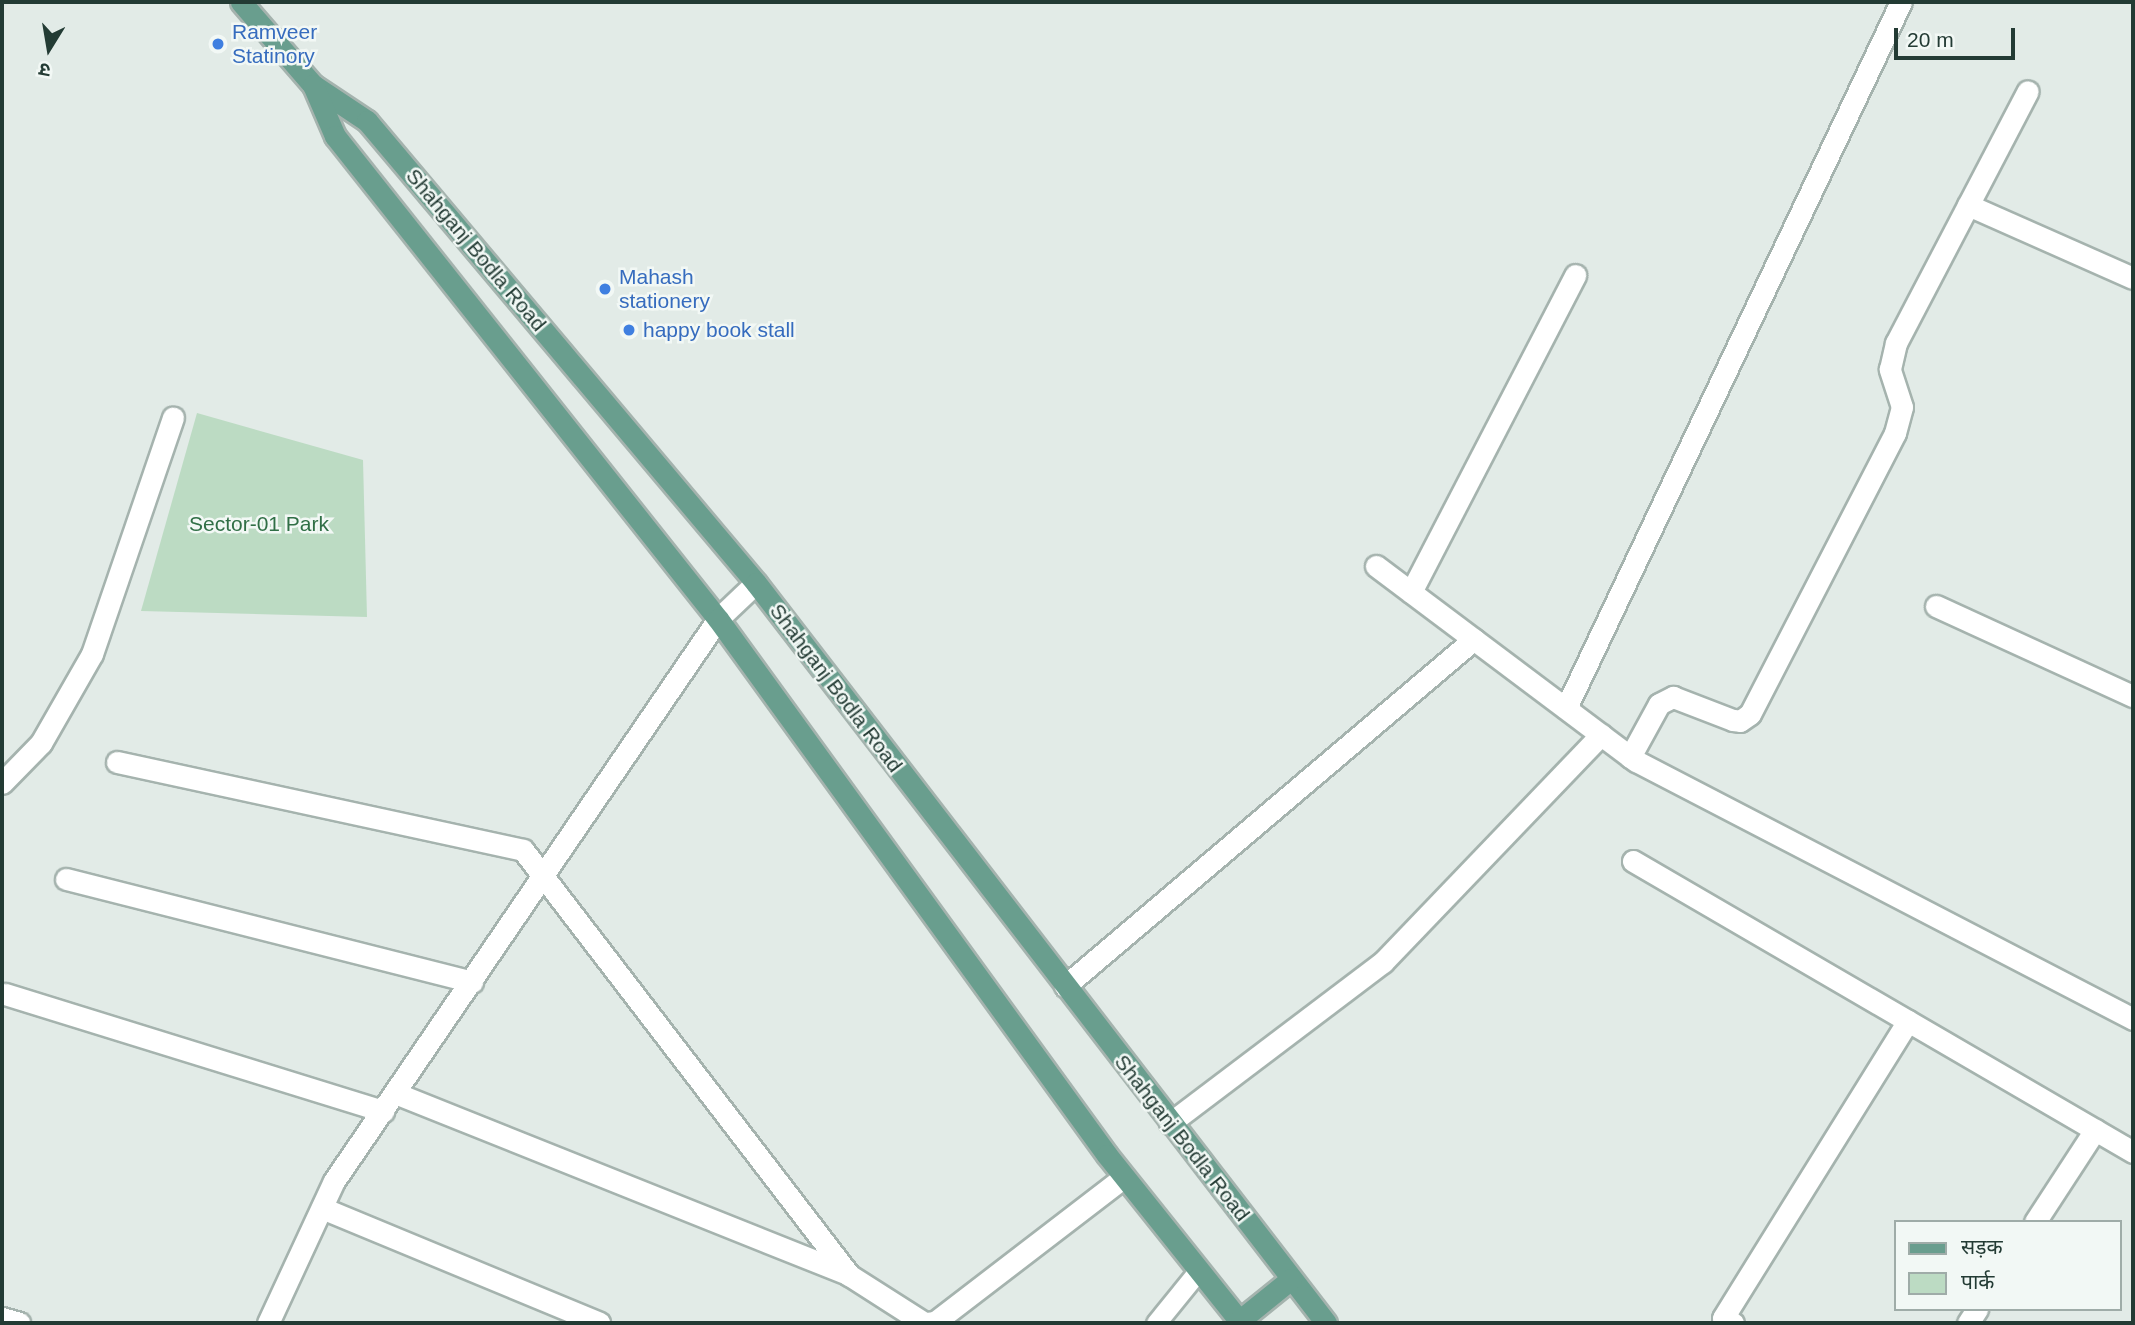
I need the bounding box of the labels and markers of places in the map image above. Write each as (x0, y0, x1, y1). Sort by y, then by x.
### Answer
place label: Ramveer Statinory (232, 19, 317, 69)
marker: Ramveer Statinory (210, 36, 226, 52)
place label: Mahash stationery (619, 264, 710, 314)
marker: Mahash stationery (597, 281, 613, 297)
place label: happy book stall (643, 317, 795, 343)
marker: happy book stall (621, 322, 637, 338)

